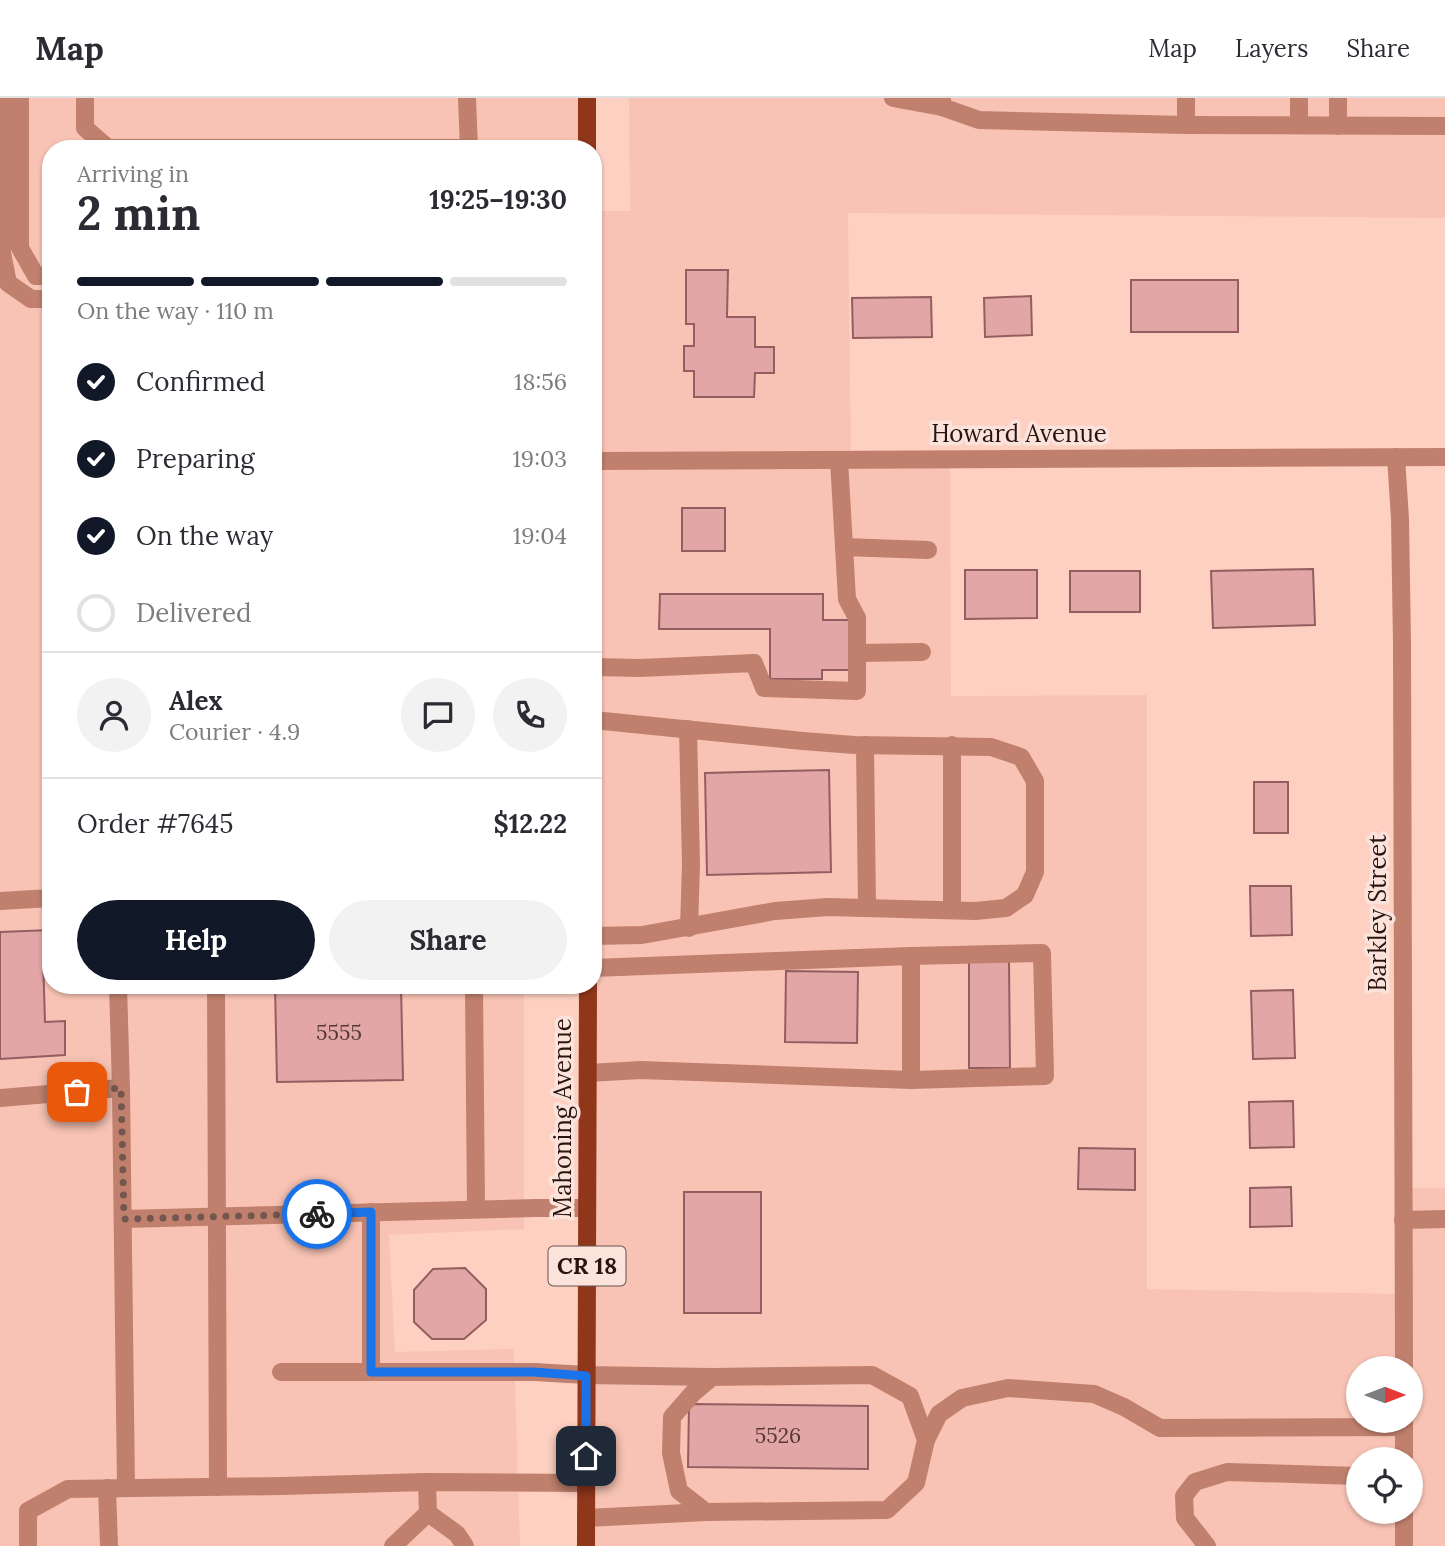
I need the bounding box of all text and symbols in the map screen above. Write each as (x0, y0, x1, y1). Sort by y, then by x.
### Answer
text: Map (35, 27, 104, 69)
text: Map (1148, 33, 1197, 64)
text: Layers (1235, 33, 1308, 64)
text: Share (1346, 33, 1410, 64)
text: Arriving in (77, 159, 189, 188)
text: 19:25–19:30 (429, 183, 567, 216)
text: 2 min (77, 184, 200, 243)
text: On the way · 110 m (77, 296, 274, 325)
icon: check (77, 363, 115, 401)
text: Confirmed (136, 365, 265, 398)
text: 18:56 (514, 367, 567, 396)
street label: Howard Avenue (931, 418, 1107, 449)
icon: check (77, 440, 115, 478)
text: Preparing (136, 442, 255, 475)
text: 19:03 (512, 444, 567, 473)
icon: check (77, 517, 115, 555)
text: On the way (136, 519, 273, 552)
text: 19:04 (513, 521, 567, 550)
text: Delivered (136, 596, 252, 629)
button: person (77, 678, 151, 752)
button: chat (401, 678, 475, 752)
button: phone (493, 678, 567, 752)
text: Alex (169, 684, 223, 717)
text: Courier · 4.9 (169, 717, 300, 746)
text: Order #7645 (77, 807, 233, 840)
text: $12.22 (494, 807, 567, 840)
street label: Barkley Street (1362, 834, 1393, 991)
button: Help (77, 900, 315, 980)
button: Share (329, 900, 567, 980)
street label: Mahoning Avenue (547, 1018, 578, 1218)
house number: 5555 (316, 1019, 362, 1046)
pin (47, 1062, 107, 1122)
icon: bag (58, 1073, 96, 1111)
courier (282, 1179, 352, 1249)
icon: bike (298, 1195, 336, 1233)
road number: CR 18 (548, 1246, 626, 1286)
north arrow (1346, 1356, 1423, 1433)
map controls (1346, 1356, 1423, 1524)
house number: 5526 (755, 1422, 801, 1449)
pin (556, 1426, 616, 1486)
icon: home (567, 1437, 605, 1475)
button: locate (1346, 1447, 1423, 1524)

